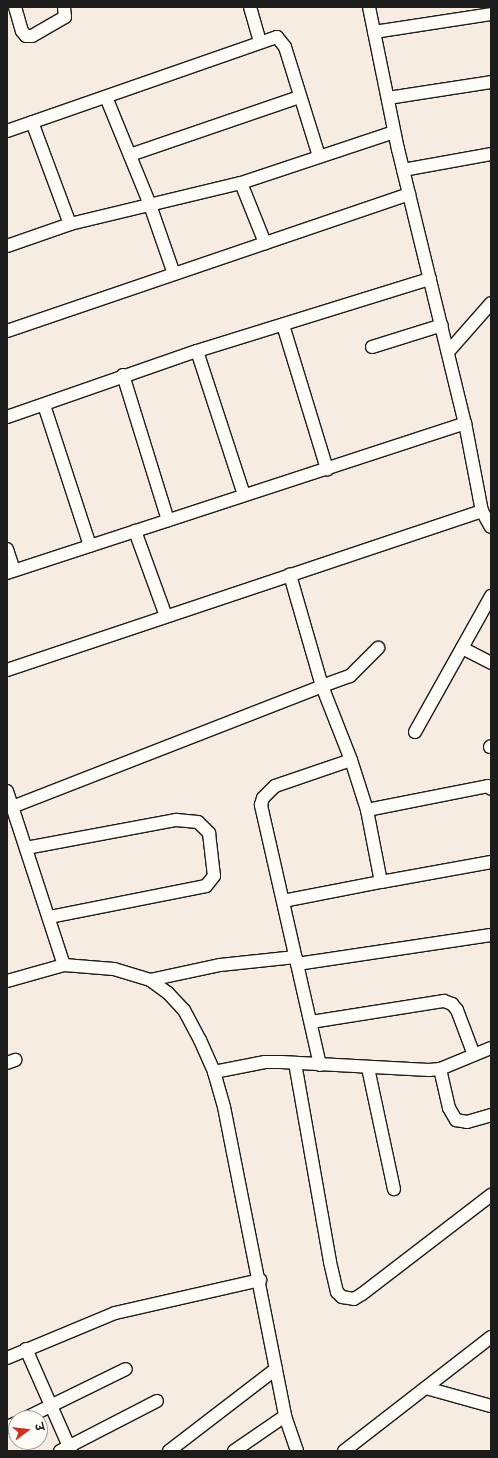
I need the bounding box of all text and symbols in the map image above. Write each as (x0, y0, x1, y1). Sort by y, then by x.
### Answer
north arrow (8, 1410, 48, 1450)
text: उ (32, 1422, 46, 1432)

